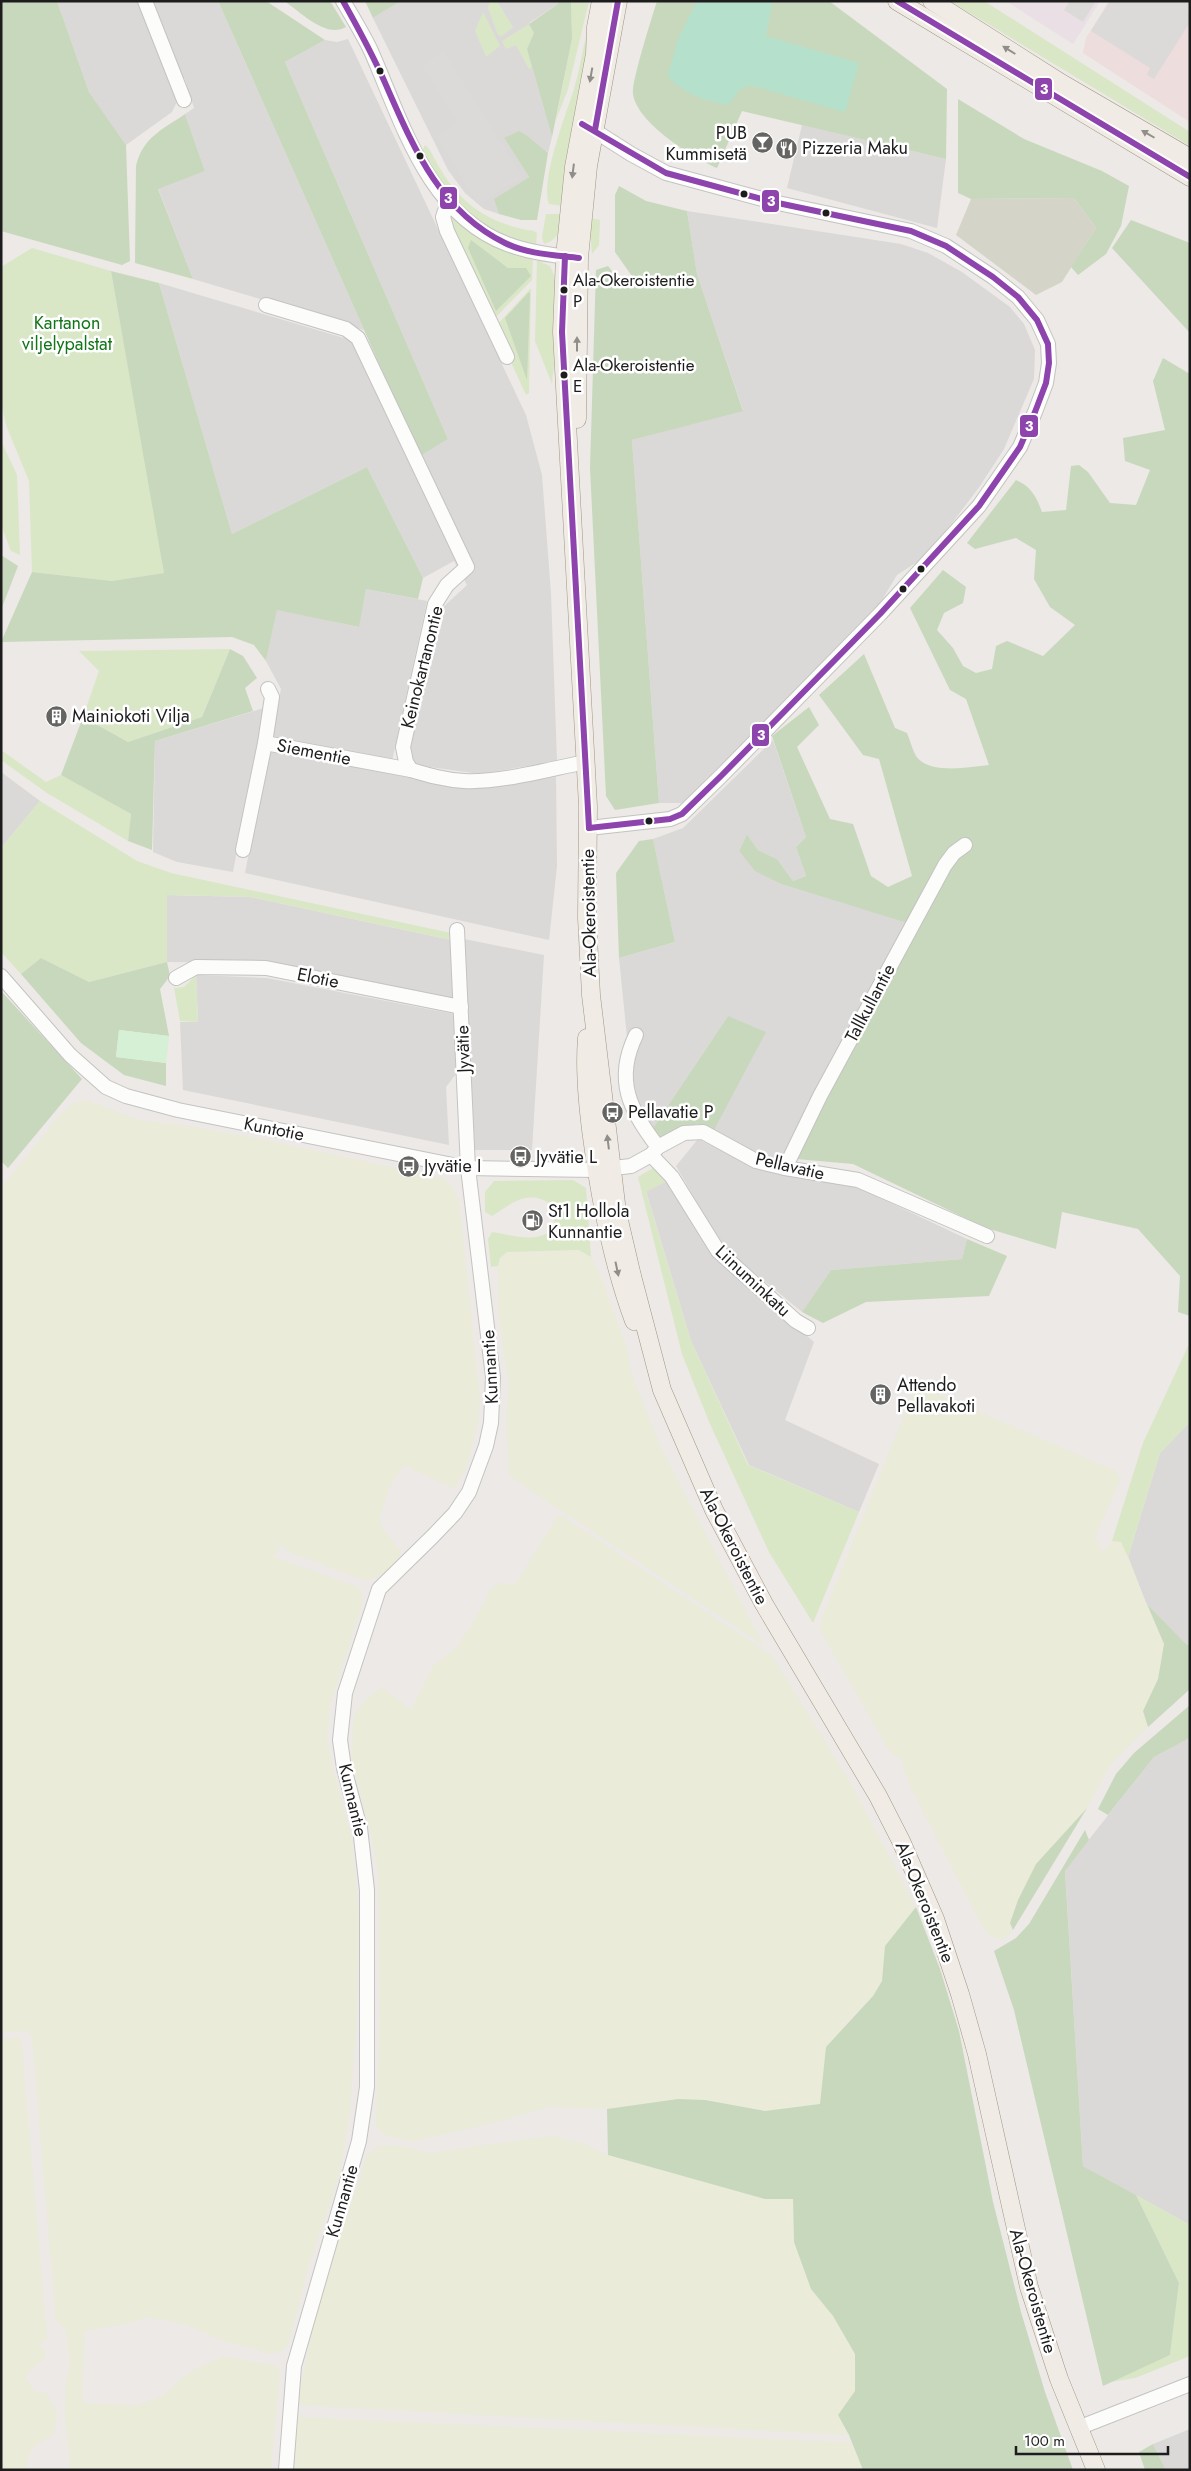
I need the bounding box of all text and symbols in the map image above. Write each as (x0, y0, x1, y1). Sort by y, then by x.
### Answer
one-way arrow (1002, 45, 1015, 54)
unlabelled marker (375, 66, 385, 76)
one-way arrow (586, 68, 594, 84)
line badge: 3 (1034, 77, 1053, 101)
text: 3 (1040, 79, 1049, 99)
place label: PUB Kummisetä (666, 120, 747, 167)
one-way arrow (1141, 129, 1154, 138)
bar icon: PUB Kummisetä (751, 131, 775, 155)
place label: Pizzeria Maku (802, 135, 908, 161)
restaurant icon: Pizzeria Maku (774, 136, 798, 160)
unlabelled marker (415, 151, 425, 161)
one-way arrow (569, 164, 577, 180)
line badge: 3 (439, 186, 458, 210)
text: 3 (444, 188, 453, 208)
unlabelled marker (739, 189, 749, 199)
line badge: 3 (761, 189, 780, 213)
text: 3 (767, 191, 776, 211)
unlabelled marker (821, 208, 831, 218)
place label: Ala-Okeroistentie P (573, 268, 695, 313)
marker: Ala-Okeroistentie P (559, 285, 569, 295)
park label: Kartanon viljelypalstat (22, 310, 113, 357)
one-way arrow (573, 335, 581, 351)
place label: Ala-Okeroistentie E (573, 353, 695, 398)
marker: Ala-Okeroistentie E (559, 370, 569, 380)
line badge: 3 (1019, 414, 1039, 438)
text: 3 (1025, 416, 1034, 436)
unlabelled marker (916, 564, 926, 574)
unlabelled marker (898, 584, 908, 594)
street label: Keinokartanontie (394, 603, 450, 731)
place label: Mainiokoti Vilja (72, 703, 190, 729)
building icon: Mainiokoti Vilja (44, 704, 68, 728)
line badge: 3 (751, 723, 770, 747)
text: 3 (757, 725, 766, 745)
street label: Siementie (275, 732, 353, 772)
unlabelled marker (644, 816, 654, 826)
street label: Ala-Okeroistentie (575, 848, 603, 978)
street label: Tallkullantie (838, 959, 902, 1047)
street label: Elotie (295, 961, 341, 995)
street label: Jyvätie (449, 1025, 477, 1075)
place label: Pellavatie P (628, 1099, 714, 1125)
bus stop icon: Pellavatie P (600, 1100, 624, 1124)
street label: Kuntotie (242, 1110, 306, 1148)
one-way arrow (604, 1134, 612, 1150)
place label: Jyvätie L (534, 1144, 597, 1170)
bus stop icon: Jyvätie L (508, 1145, 532, 1169)
street label: Pellavatie (753, 1145, 827, 1187)
place label: Jyvätie I (422, 1153, 482, 1179)
bus stop icon: Jyvätie I (396, 1154, 420, 1178)
place label: St1 Hollola Kunnantie (548, 1198, 629, 1245)
fuel station icon: St1 Hollola Kunnantie (520, 1209, 544, 1233)
street label: Liinuminkatu (709, 1239, 797, 1323)
one-way arrow (613, 1262, 621, 1277)
street label: Kunnantie (475, 1329, 505, 1405)
place label: Attendo Pellavakoti (897, 1372, 976, 1419)
building icon: Attendo Pellavakoti (869, 1383, 893, 1407)
street label: Ala-Okeroistentie (693, 1483, 775, 1609)
street label: Kunnantie (332, 1761, 374, 1839)
street label: Ala-Okeroistentie (889, 1838, 961, 1966)
street label: Kunnantie (319, 2162, 365, 2240)
street label: Ala-Okeroistentie (1003, 2226, 1063, 2356)
scale bar (1016, 2424, 1168, 2456)
text: 100 m (1024, 2430, 1065, 2452)

